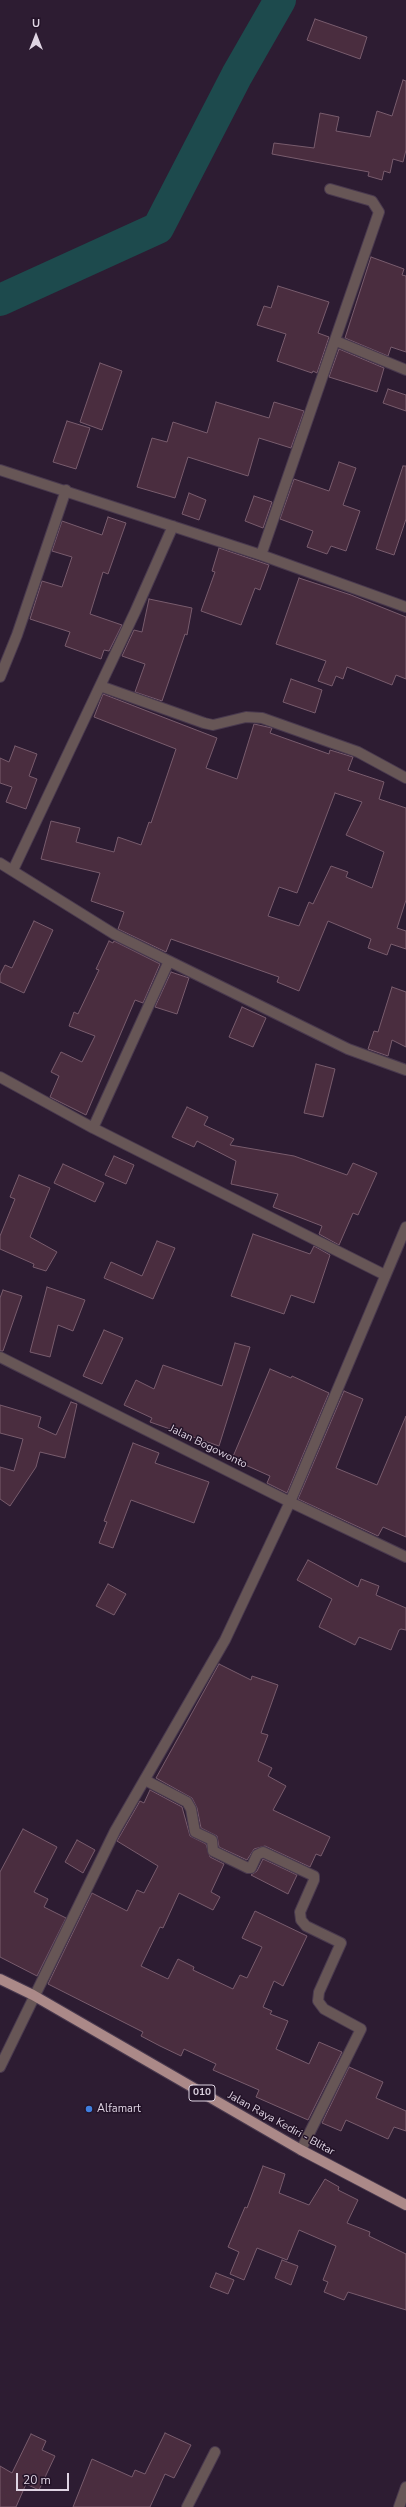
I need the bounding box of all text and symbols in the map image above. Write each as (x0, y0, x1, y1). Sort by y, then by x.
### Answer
north arrow (16, 16, 56, 56)
text: U (32, 16, 40, 31)
street label: Jalan Bogowonto (167, 1422, 249, 1472)
road number: 010 (189, 2085, 215, 2101)
street label: Jalan Raya Kediri - Blitar (225, 2089, 337, 2159)
place label: Alfamart (97, 2102, 141, 2116)
marker: Alfamart (84, 2104, 94, 2114)
scale bar (18, 2465, 71, 2491)
text: 20 m (23, 2472, 51, 2488)

